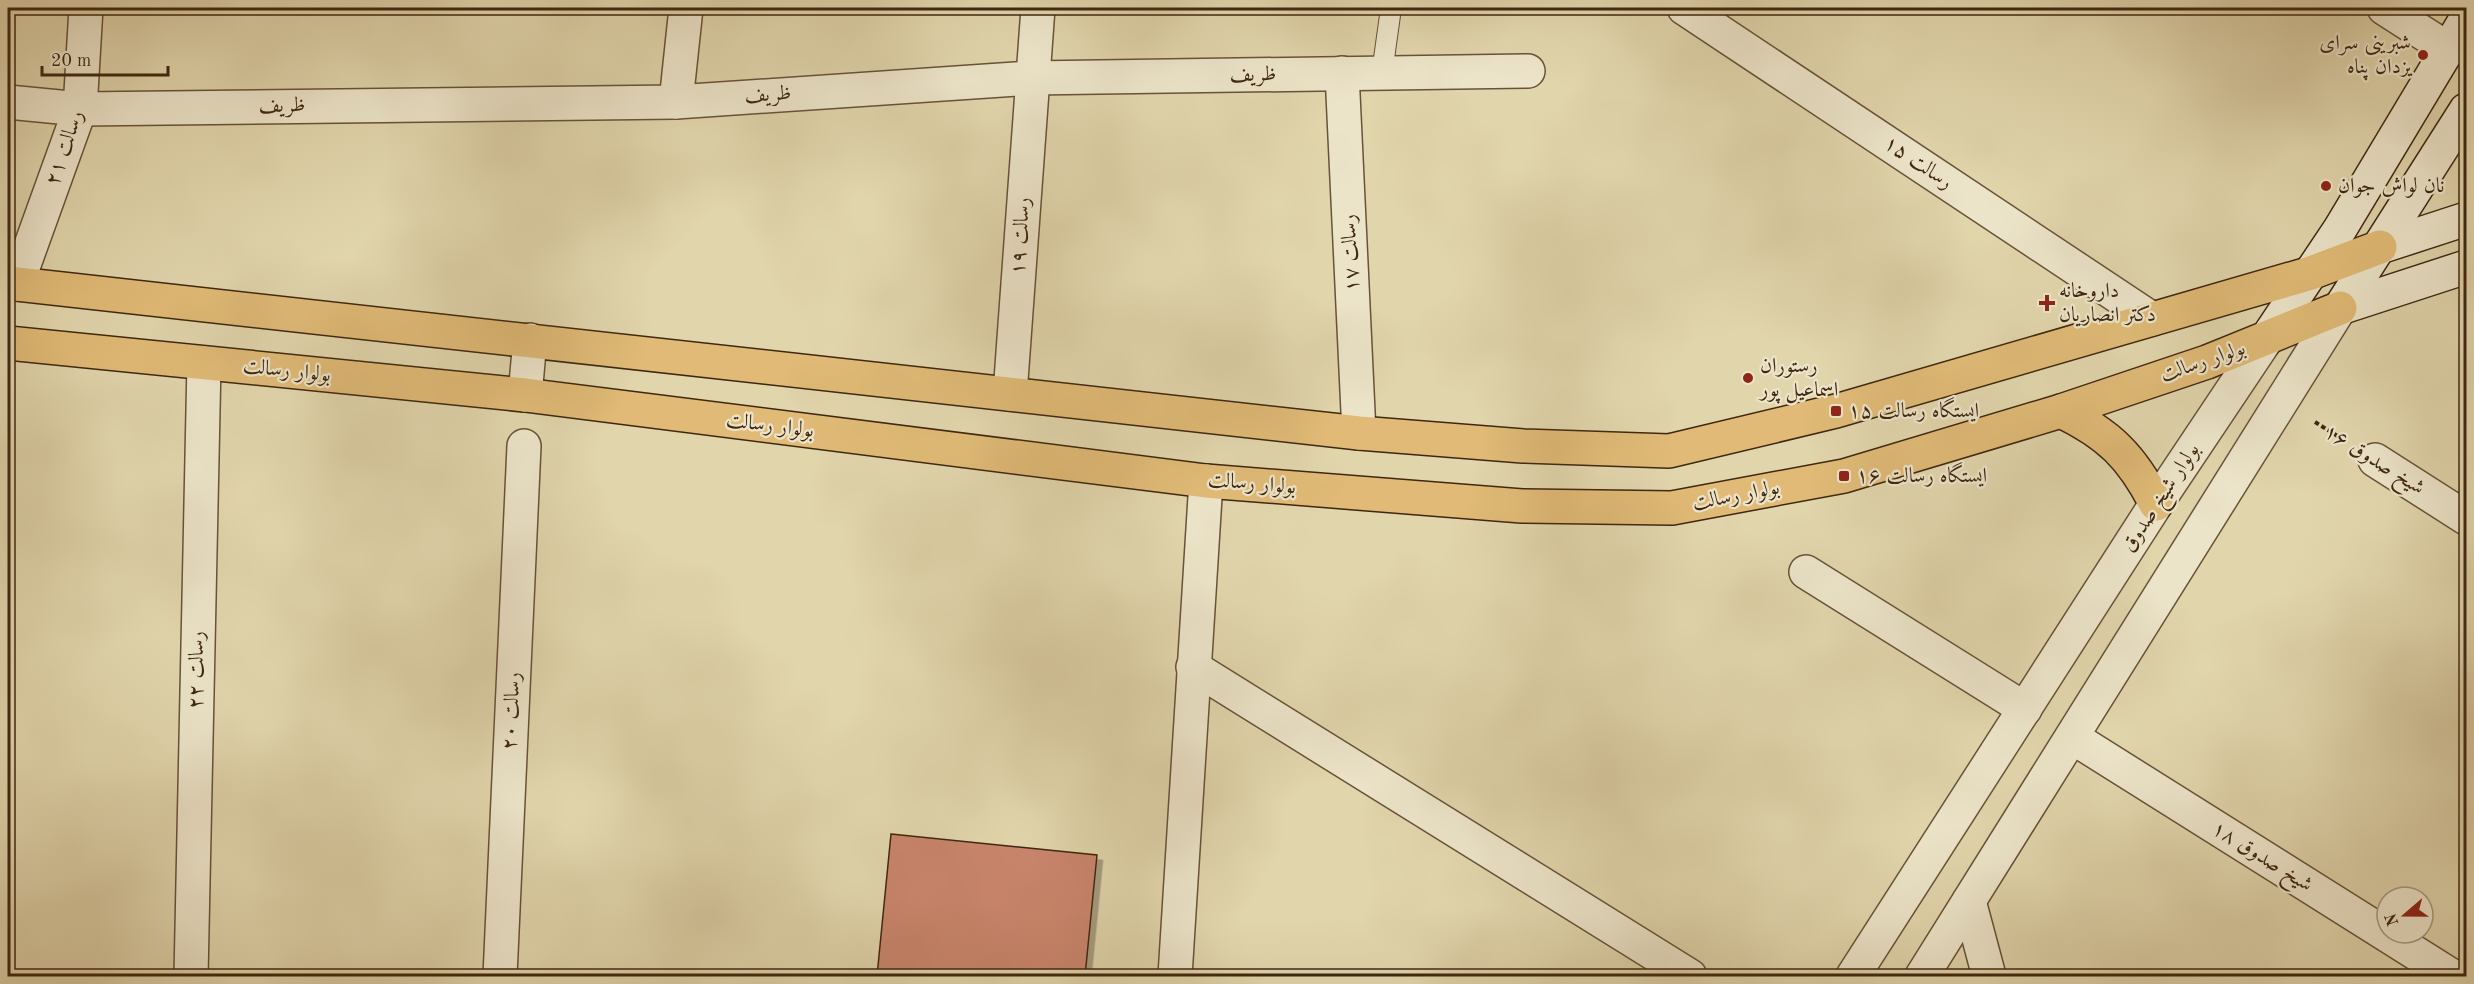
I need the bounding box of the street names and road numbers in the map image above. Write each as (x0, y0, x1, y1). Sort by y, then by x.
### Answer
street label: ظریف (1229, 64, 1277, 87)
street label: ظریف (744, 83, 792, 108)
street label: ظریف (258, 95, 306, 118)
street label: رسالت ۲۱ (42, 108, 88, 188)
street label: رسالت ۱۵ (1880, 133, 1956, 193)
street label: رسالت ۱۹ (1008, 196, 1034, 276)
street label: رسالت ۱۷ (1338, 214, 1364, 292)
street label: بولوار رسالت (2158, 338, 2248, 387)
street label: بولوار رسالت (242, 356, 332, 387)
street label: بولوار رسالت (725, 410, 815, 443)
street label: شیخ صدوق ۱۶ (2316, 421, 2428, 505)
street label: بولوار شیخ صدوق (2118, 440, 2210, 560)
street label: بولوار رسالت (1207, 470, 1297, 499)
street label: بولوار رسالت (1691, 477, 1782, 516)
street label: رسالت ۲۲ (186, 631, 208, 709)
street label: رسالت ۲۰ (499, 672, 525, 750)
street label: شیخ صدوق ۱۸ (2204, 818, 2316, 902)

